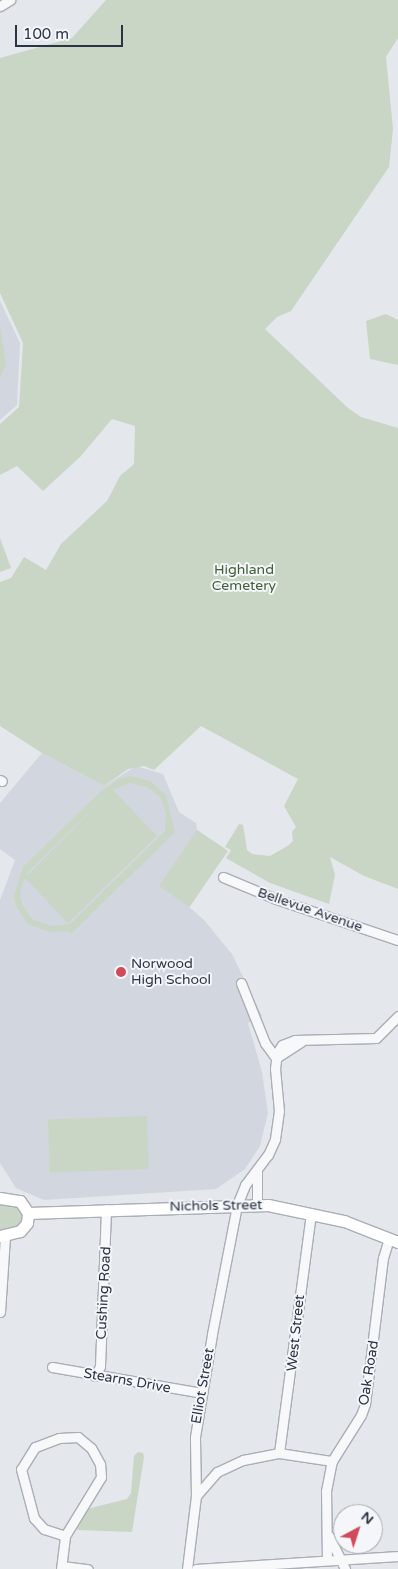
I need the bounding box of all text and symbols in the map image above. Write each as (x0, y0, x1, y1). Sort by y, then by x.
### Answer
scale bar (18, 15, 125, 47)
text: 100 m (23, 25, 69, 43)
park label: Highland Cemetery (212, 562, 276, 594)
street label: Bellevue Avenue (255, 884, 365, 936)
place label: Norwood High School (131, 956, 211, 989)
marker: Norwood High School (115, 966, 127, 978)
street label: Nichols Street (169, 1197, 263, 1215)
street label: Cushing Road (93, 1246, 115, 1340)
street label: West Street (284, 1294, 308, 1372)
street label: Oak Road (356, 1339, 382, 1407)
street label: Elliot Street (188, 1347, 218, 1425)
street label: Stearns Drive (82, 1365, 172, 1397)
north arrow (333, 1504, 383, 1554)
text: N (358, 1508, 377, 1528)

